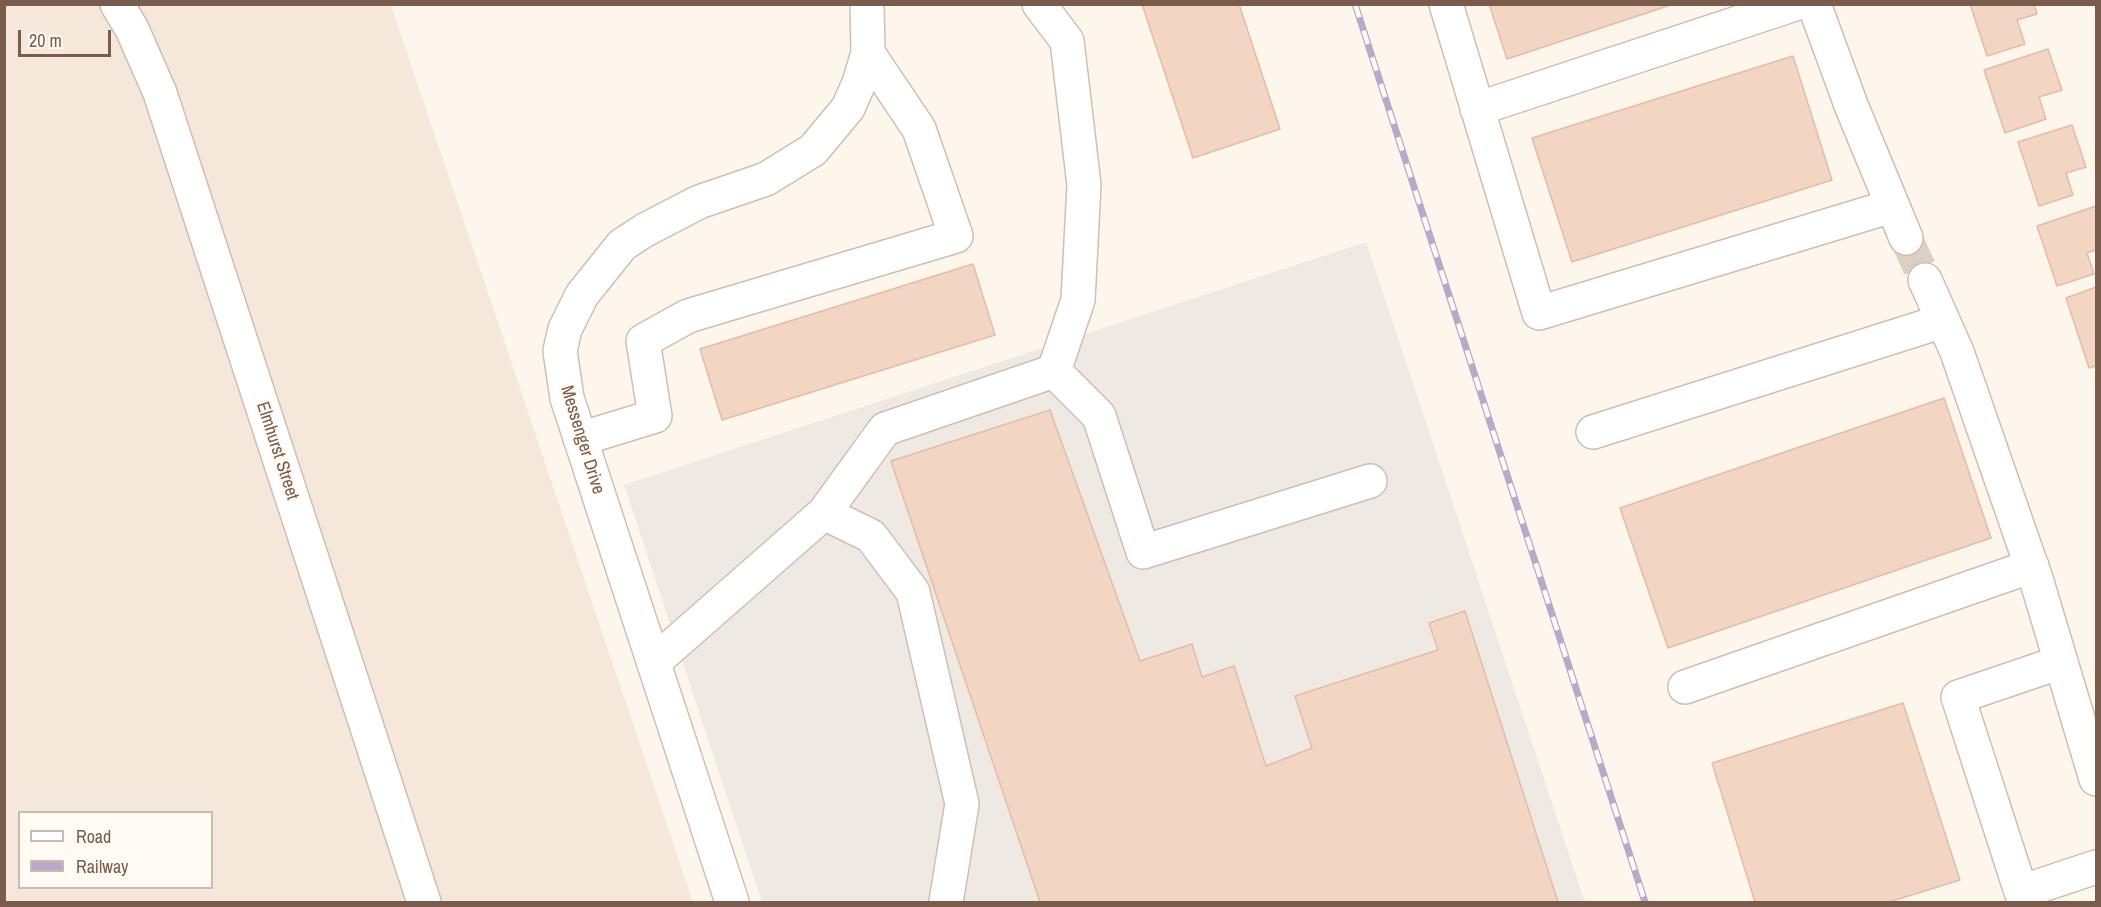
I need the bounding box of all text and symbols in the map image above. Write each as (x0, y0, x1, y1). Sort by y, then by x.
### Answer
scale bar (21, 18, 114, 56)
text: 20 m (29, 28, 62, 53)
street label: Messenger Drive (555, 383, 609, 497)
street label: Elmhurst Street (251, 399, 303, 503)
legend (18, 811, 213, 889)
text: Road (76, 824, 111, 849)
text: Railway (76, 854, 129, 879)

